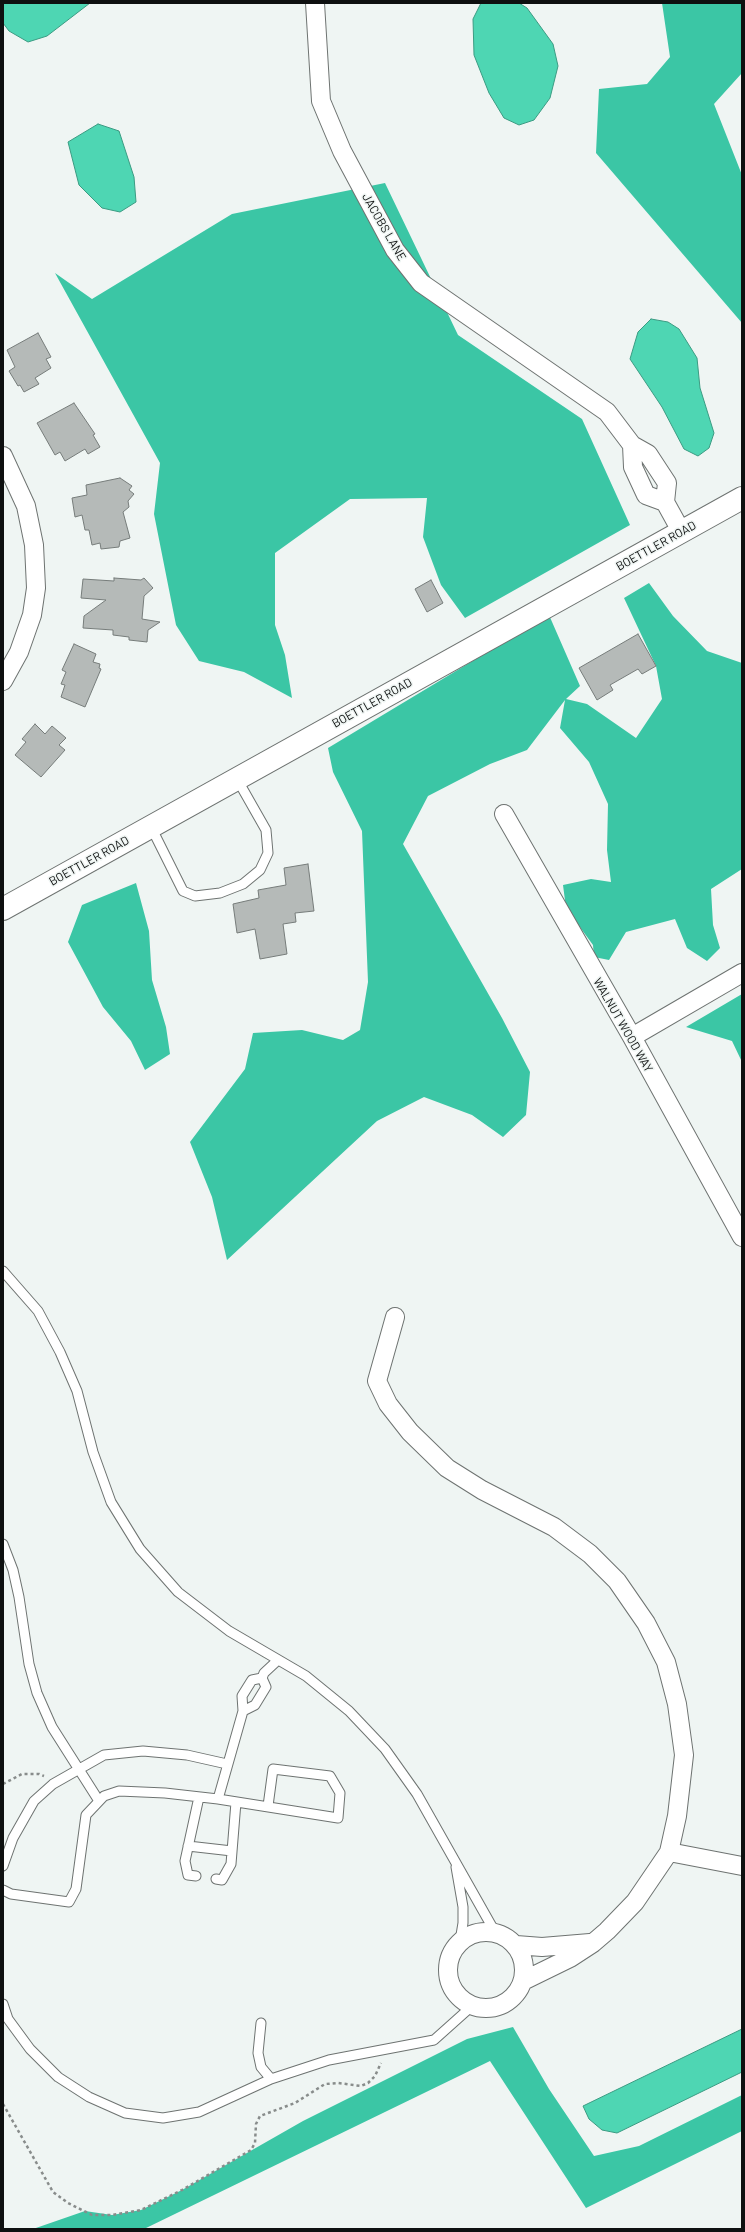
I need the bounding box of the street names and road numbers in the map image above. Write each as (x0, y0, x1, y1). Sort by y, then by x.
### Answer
street label: JACOBS LANE (359, 191, 409, 263)
street label: BOETTLER ROAD (614, 518, 698, 574)
street label: BOETTLER ROAD (330, 675, 414, 731)
street label: BOETTLER ROAD (47, 833, 131, 889)
street label: WALNUT WOOD WAY (590, 975, 656, 1075)

